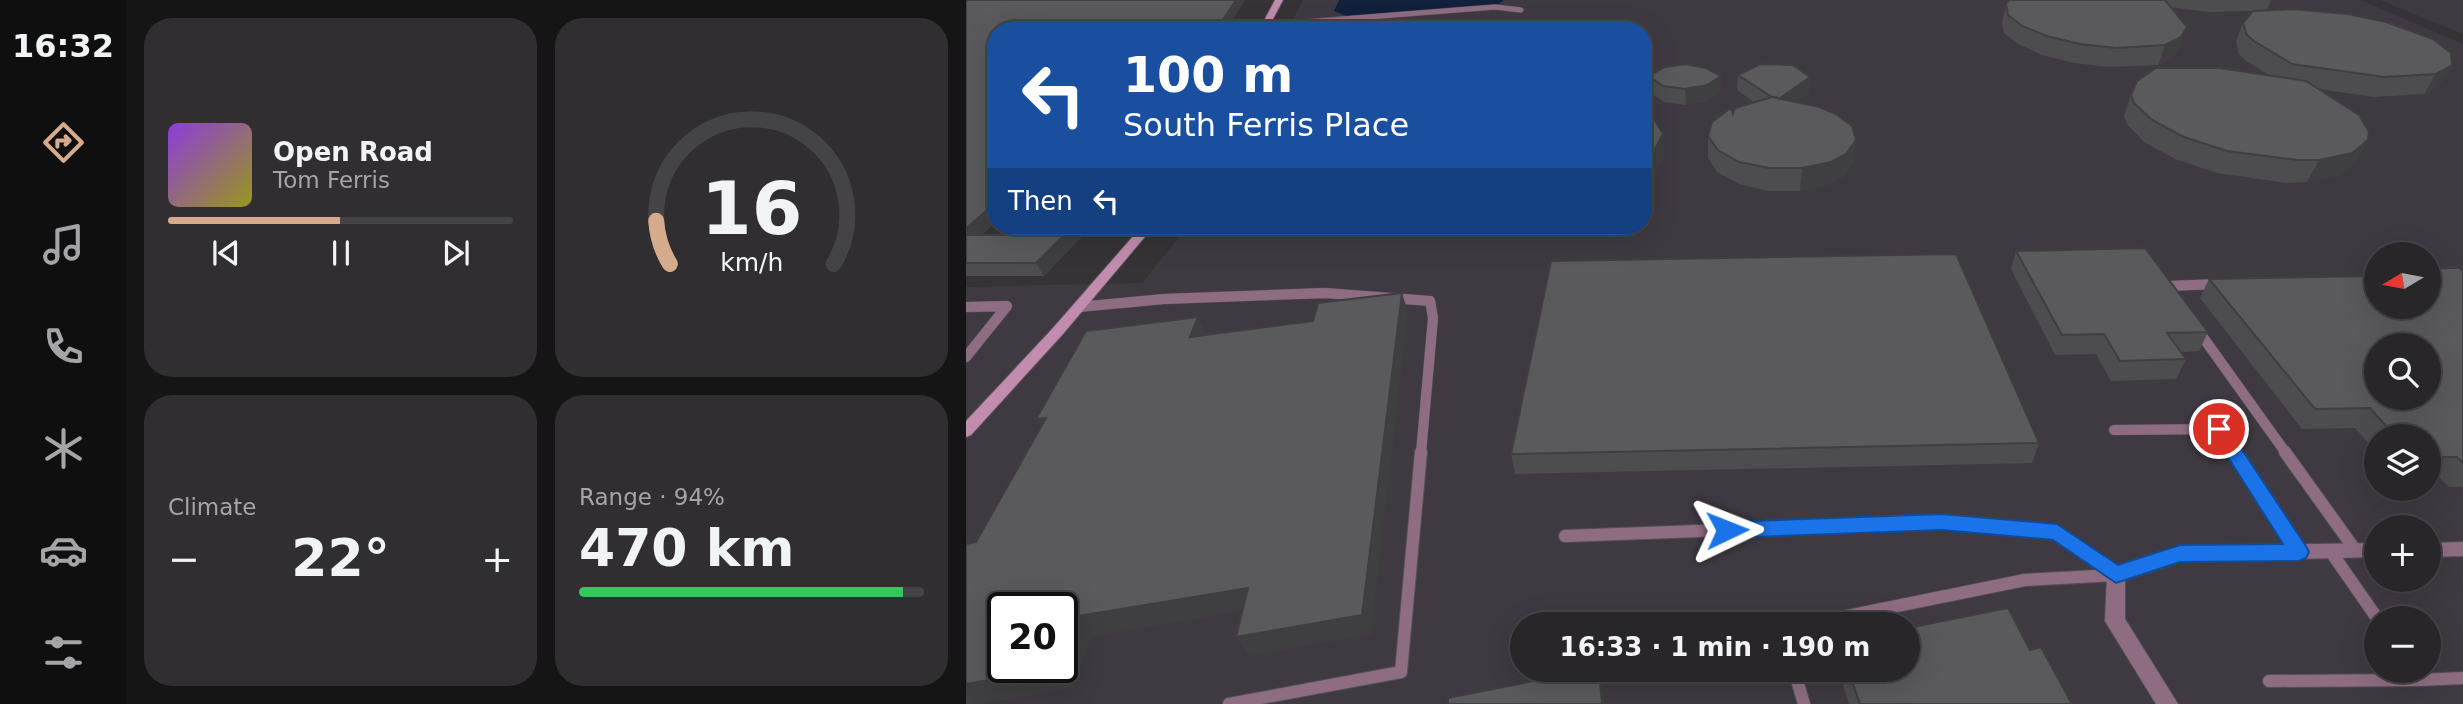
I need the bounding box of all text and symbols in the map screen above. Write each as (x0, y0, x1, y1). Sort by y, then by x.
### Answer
text: 16:32 (12, 27, 114, 65)
text: 100 m (1123, 47, 1293, 104)
icon: left (1008, 49, 1099, 140)
text: South Ferris Place (1123, 106, 1409, 144)
icon: directions (39, 118, 88, 167)
text: Open Road (273, 137, 433, 167)
text: 16 (701, 166, 802, 251)
text: Tom Ferris (273, 167, 390, 193)
icon: left (1087, 182, 1125, 220)
text: Then (1008, 186, 1073, 216)
icon: music (39, 220, 88, 269)
icon: previous (207, 234, 245, 272)
icon: pause (322, 234, 360, 272)
icon: next (437, 234, 475, 272)
north arrow (2364, 242, 2441, 318)
map controls (2364, 242, 2441, 683)
text: km/h (720, 248, 783, 277)
icon: phone (39, 322, 88, 371)
button: search (2364, 333, 2441, 410)
pin (2189, 399, 2249, 459)
icon: arrive (2200, 410, 2238, 448)
icon: climate (39, 424, 88, 473)
button: layers (2364, 424, 2441, 501)
text: Range · 94% (579, 484, 725, 510)
position arrow (1690, 493, 1764, 567)
text: Climate (168, 494, 257, 520)
button: + (2364, 515, 2441, 592)
text: 470 km (579, 518, 794, 578)
icon: car (39, 526, 88, 575)
text: 22° (291, 528, 390, 588)
text: − (168, 537, 200, 581)
text: + (481, 537, 513, 581)
speed limit sign: 20 (987, 592, 1078, 683)
button: − (2364, 606, 2441, 683)
icon: filters (39, 628, 88, 677)
text: 16:33 · 1 min · 190 m (1560, 632, 1870, 662)

